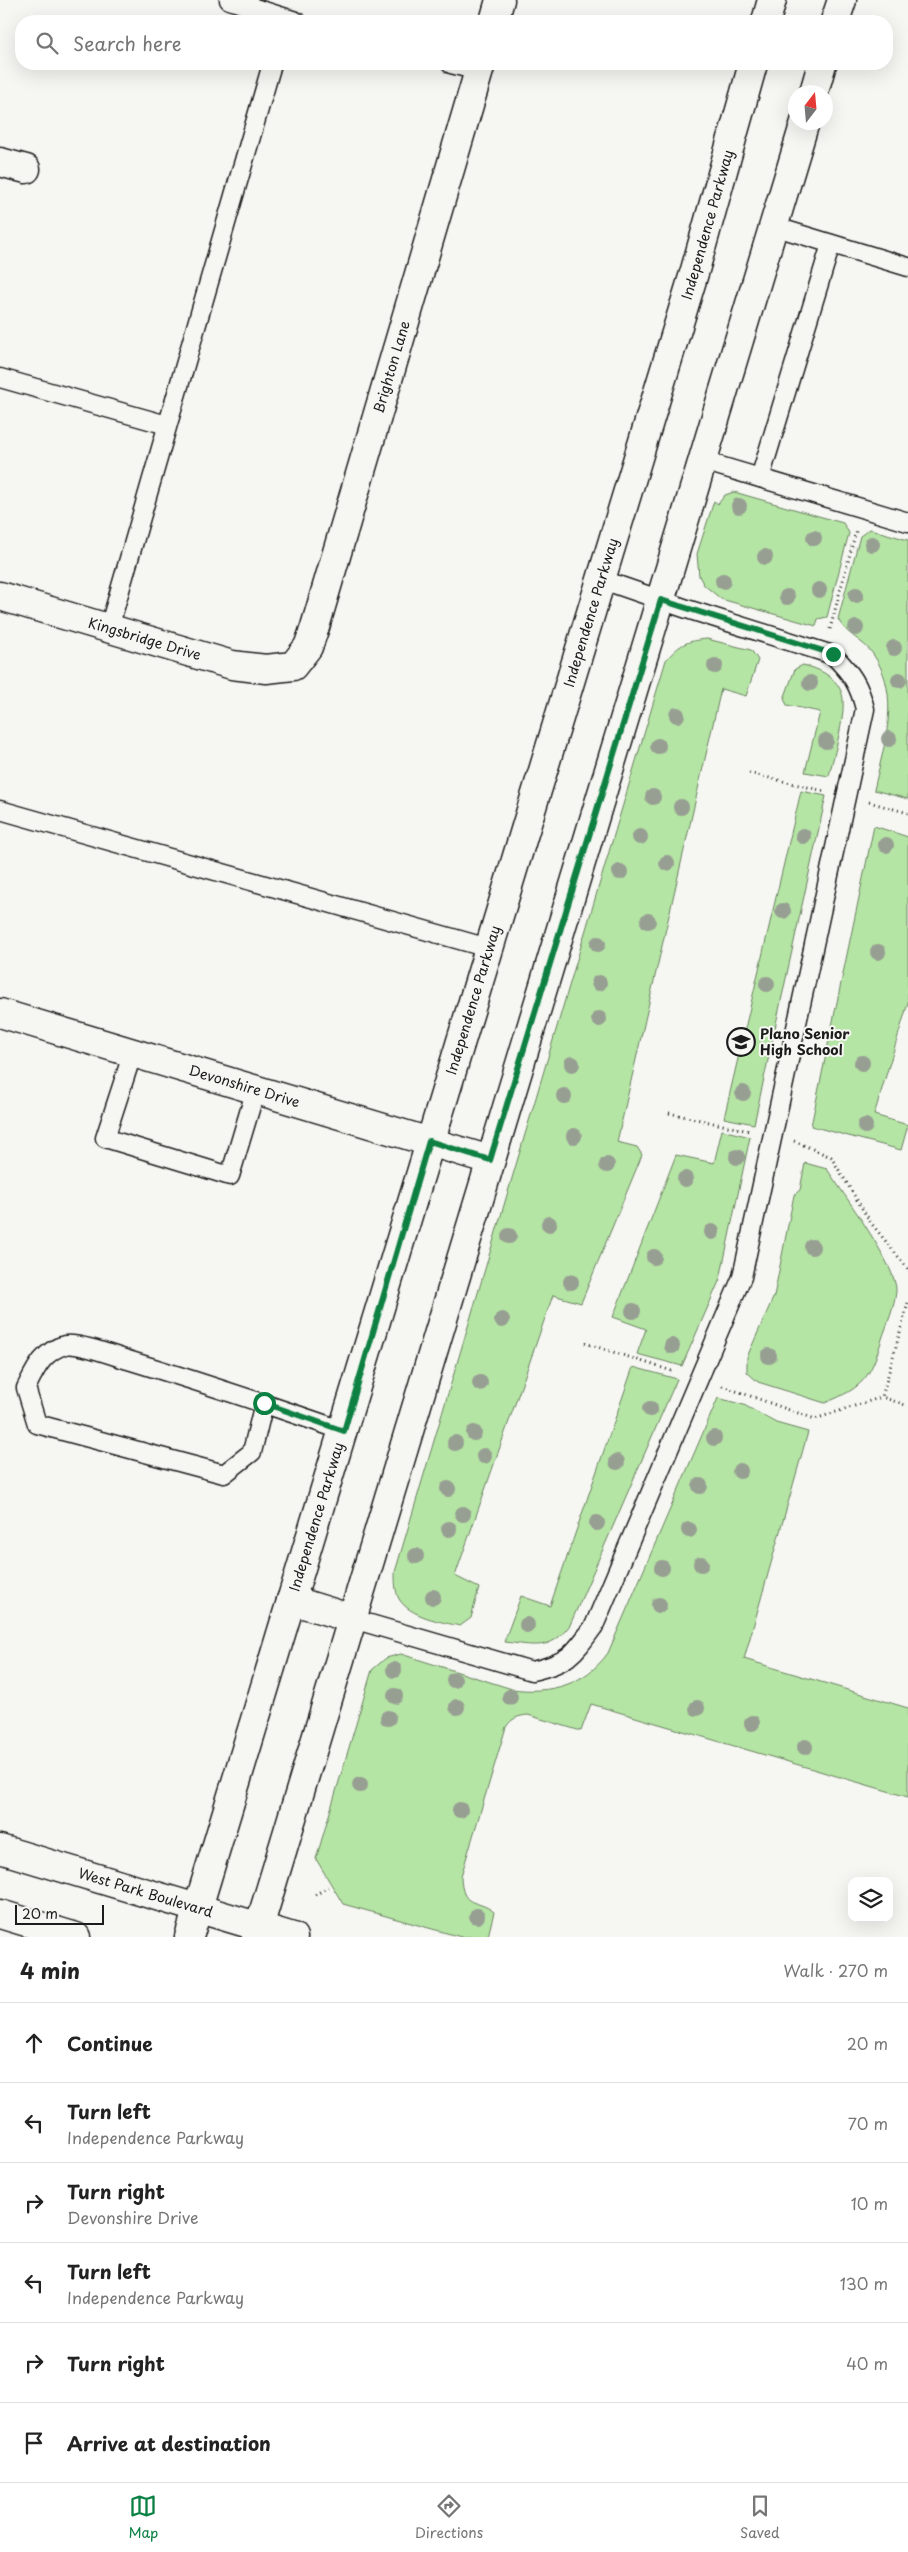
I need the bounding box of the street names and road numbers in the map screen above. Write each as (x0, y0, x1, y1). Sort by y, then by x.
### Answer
street label: Independence Parkway (676, 147, 738, 302)
street label: Brighton Lane (368, 318, 415, 416)
street label: Independence Parkway (558, 535, 623, 690)
street label: Kingsbridge Drive (86, 612, 204, 665)
street label: Independence Parkway (440, 923, 505, 1077)
street label: Devonshire Drive (186, 1059, 303, 1112)
street label: Independence Parkway (283, 1440, 349, 1594)
street label: West Park Boulevard (76, 1862, 216, 1923)

